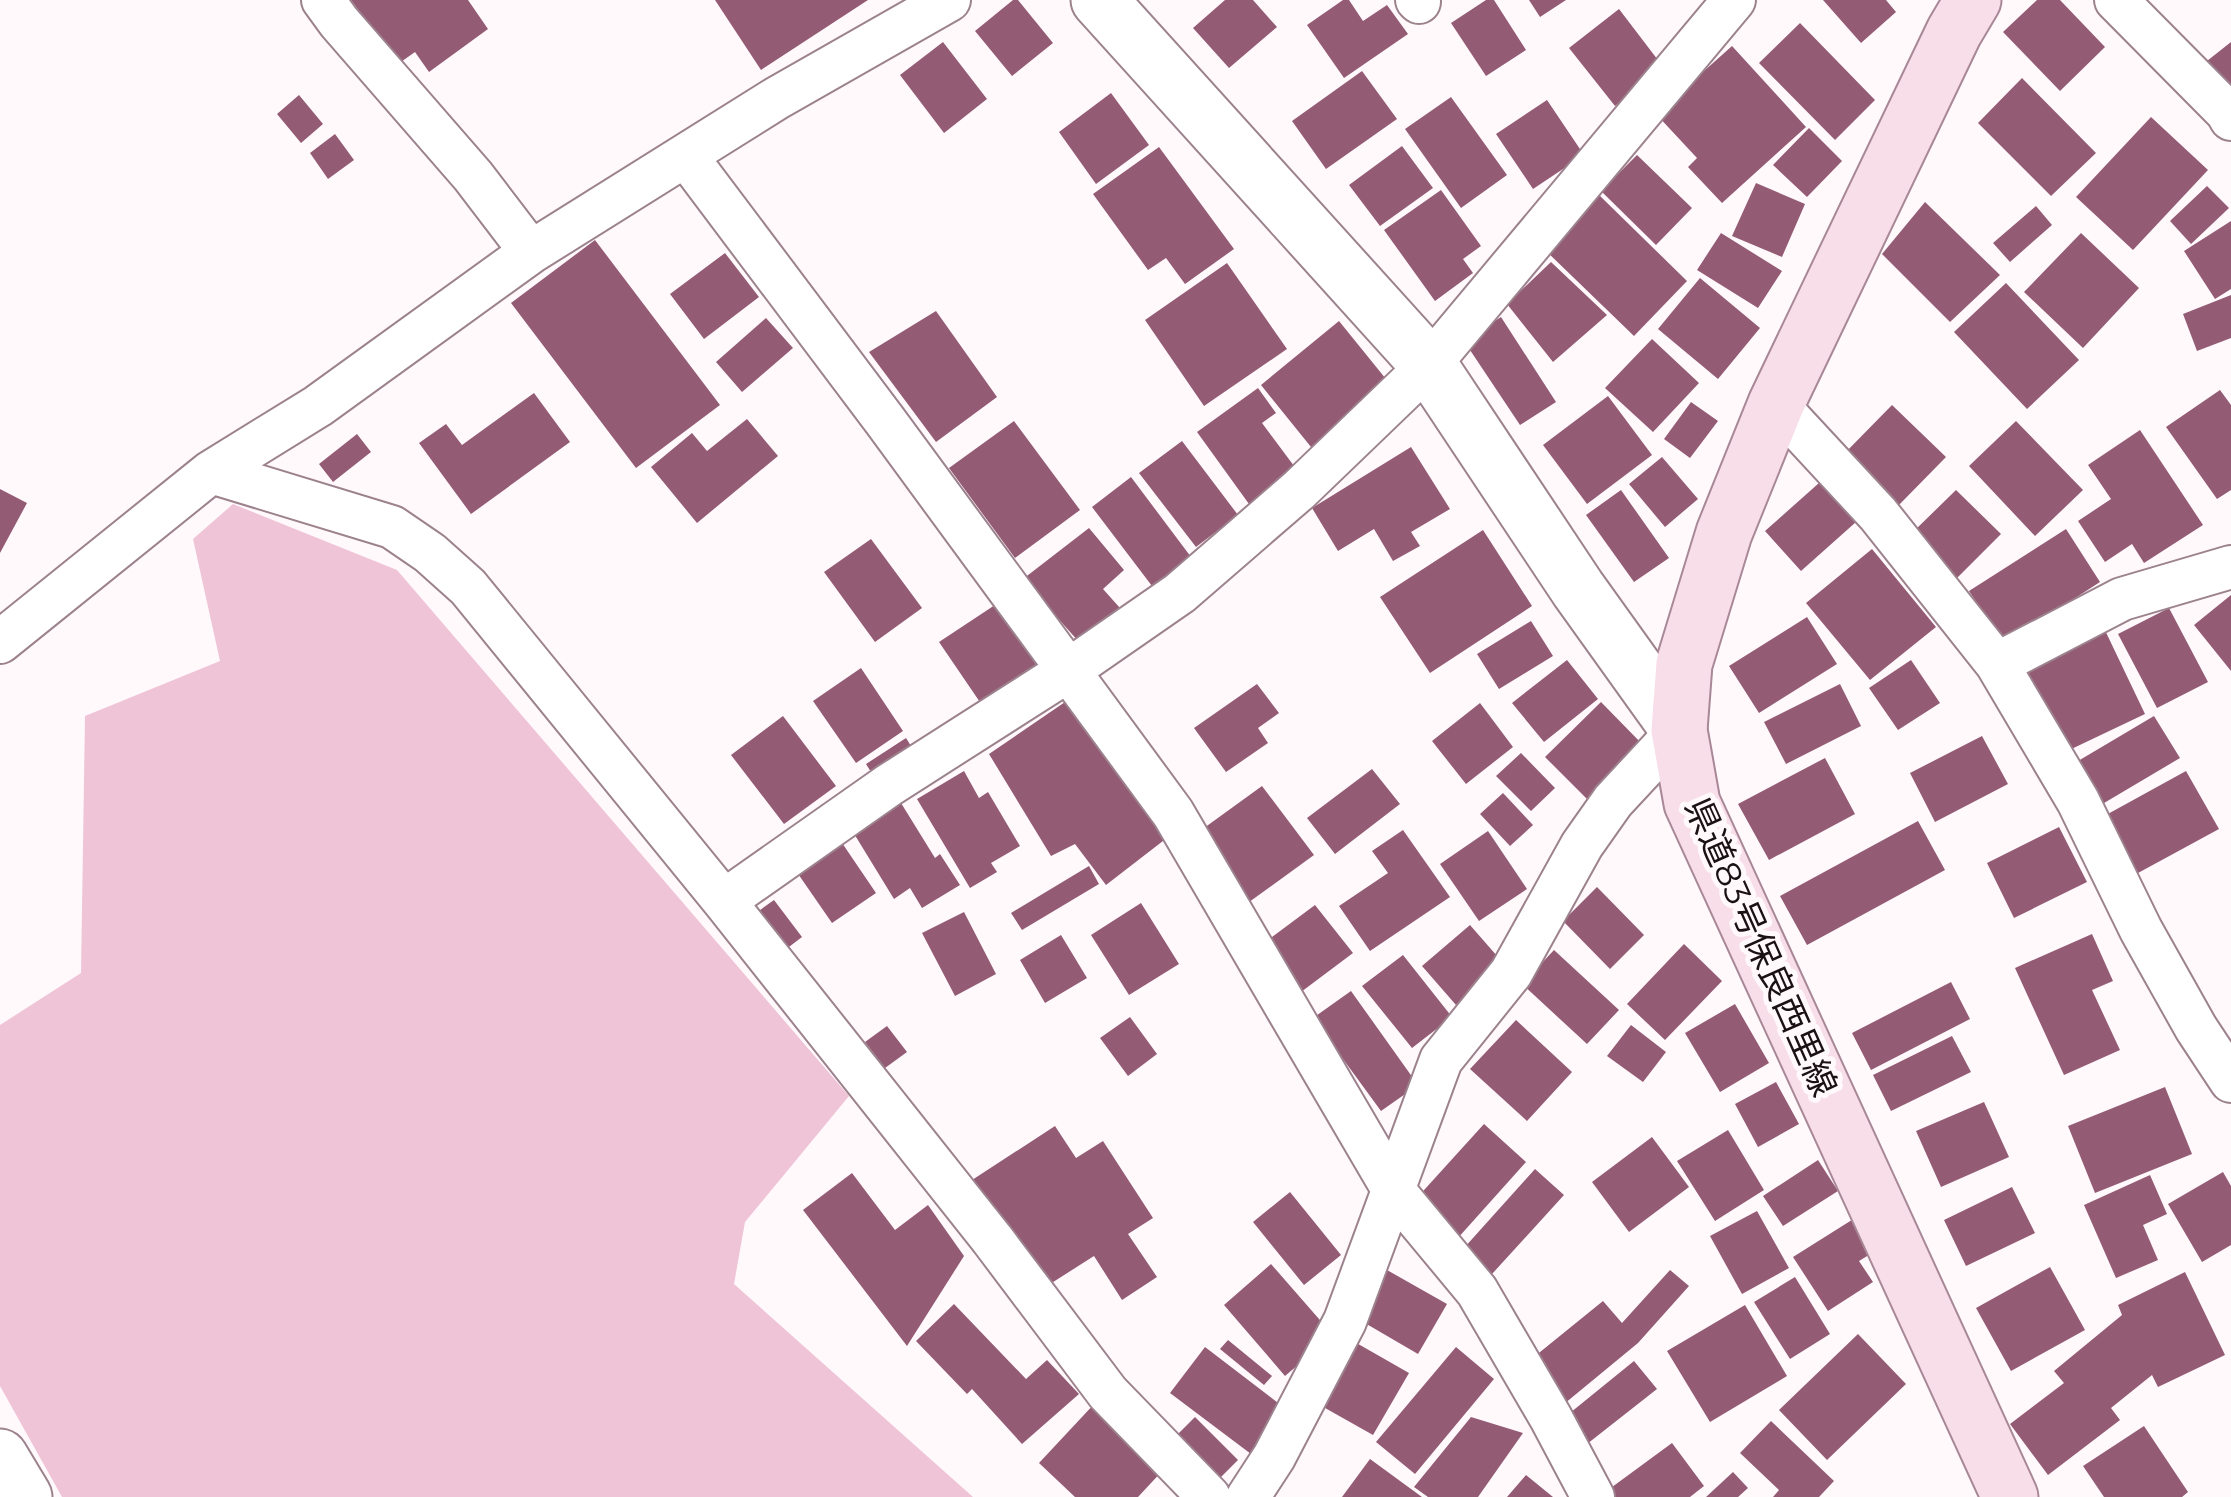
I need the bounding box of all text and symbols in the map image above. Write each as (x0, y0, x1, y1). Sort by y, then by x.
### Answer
street label: 県道83号保良西里線 (1676, 791, 1847, 1103)

